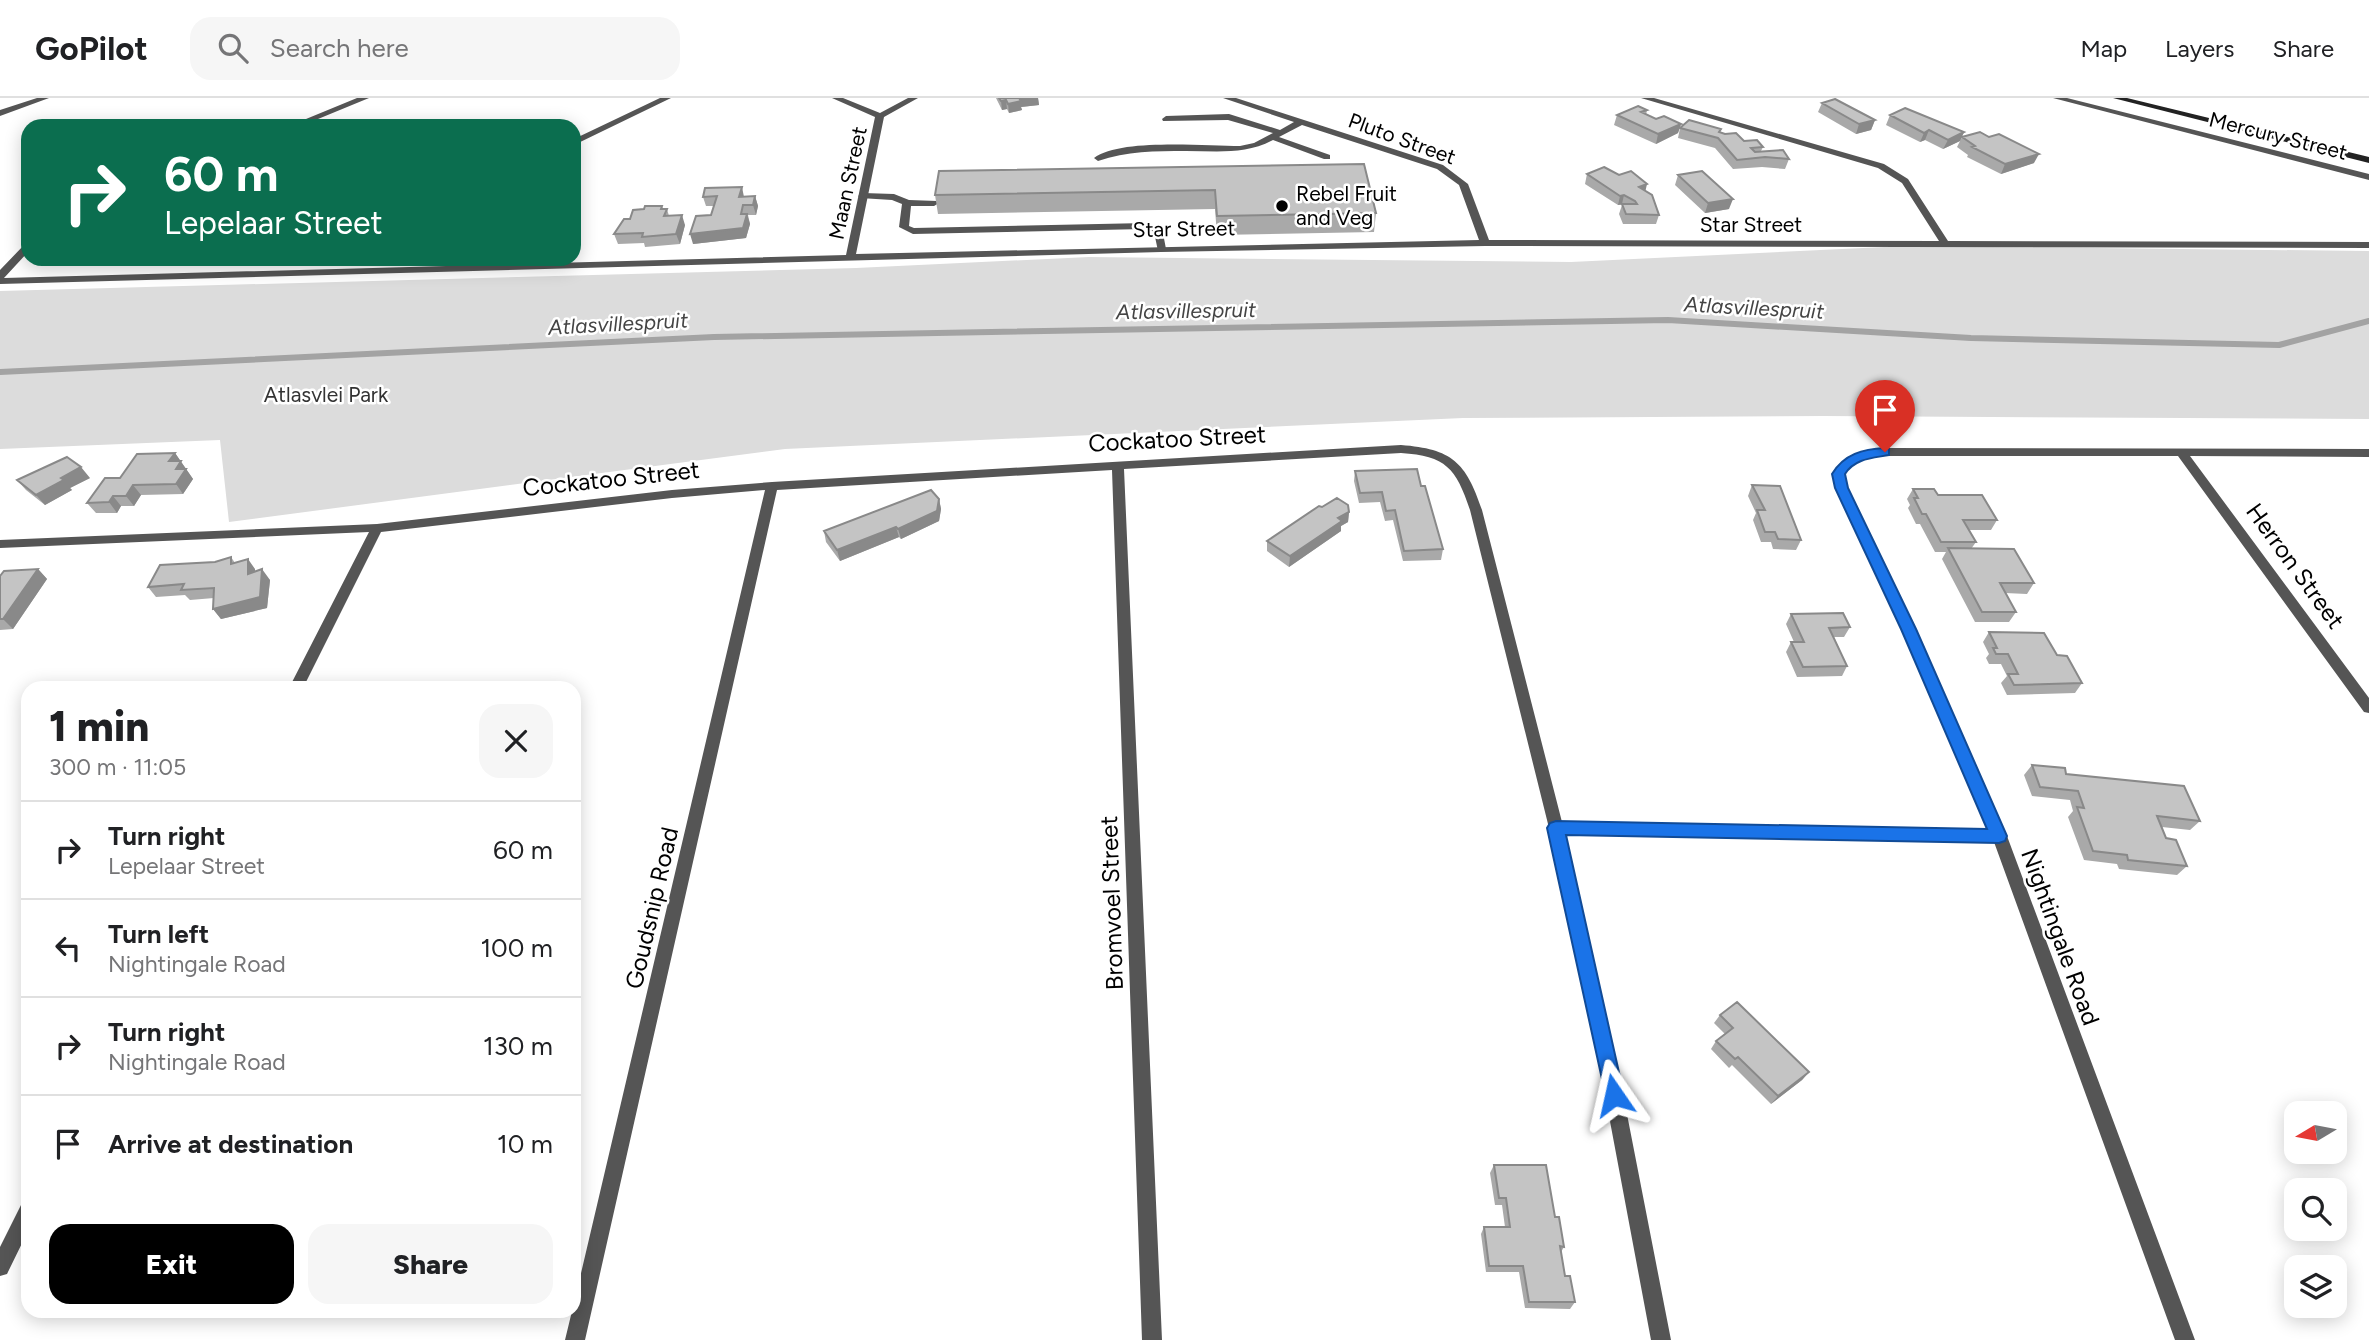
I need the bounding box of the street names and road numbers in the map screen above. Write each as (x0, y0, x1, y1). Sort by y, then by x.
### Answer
street label: Mercury Street (2206, 106, 2350, 165)
street label: Pluto Street (1345, 108, 1459, 170)
street label: Maan Street (823, 124, 872, 242)
street label: Star Street (1700, 212, 1802, 237)
street label: Star Street (1132, 215, 1236, 242)
street label: Cockatoo Street (1087, 419, 1267, 458)
street label: Cockatoo Street (521, 455, 701, 502)
street label: Herron Street (2240, 497, 2351, 634)
street label: Bromvoel Street (1094, 815, 1129, 991)
street label: Goudsnip Road (619, 824, 684, 992)
street label: Nightingale Road (2015, 845, 2106, 1029)

